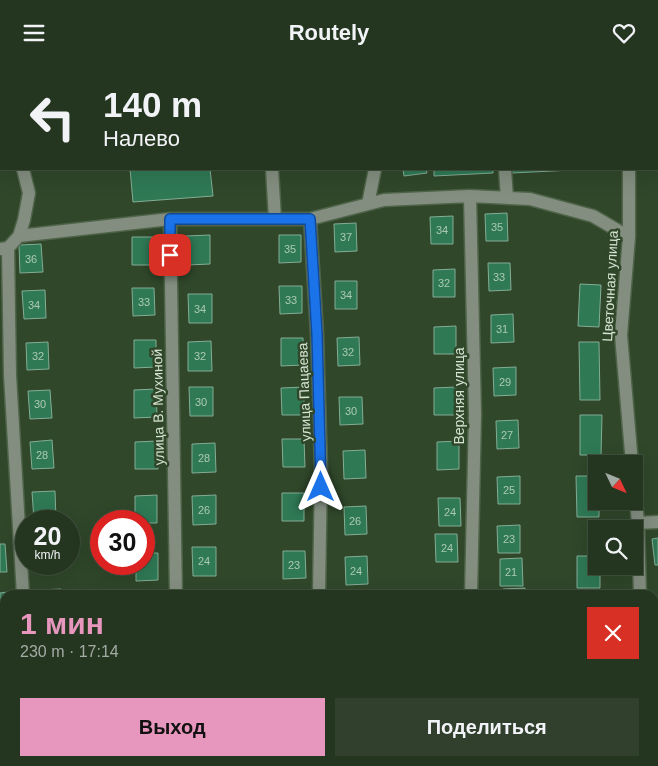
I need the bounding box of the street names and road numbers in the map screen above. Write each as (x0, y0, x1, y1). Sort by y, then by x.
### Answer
street label: Цветочная улица (599, 230, 621, 342)
street label: улица Пацаева (294, 342, 314, 442)
street label: Верхняя улица (451, 347, 467, 445)
street label: улица В. Мухиной (149, 349, 167, 465)

